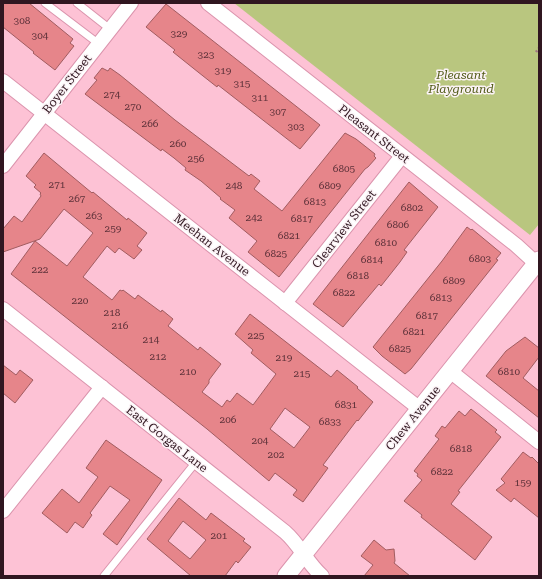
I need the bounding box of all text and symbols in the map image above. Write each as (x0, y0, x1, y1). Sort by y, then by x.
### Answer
house number: 308 (14, 15, 31, 26)
house number: 329 (171, 28, 188, 39)
house number: 304 (32, 30, 49, 41)
house number: 323 (198, 49, 215, 60)
street label: Boyer Street (40, 51, 95, 116)
house number: 319 (215, 65, 232, 76)
park label: Pleasant Playground (427, 68, 494, 96)
house number: 315 (234, 78, 251, 89)
house number: 274 (104, 89, 121, 100)
house number: 311 (252, 92, 269, 103)
house number: 270 (125, 101, 142, 112)
street label: Pleasant Street (336, 102, 413, 166)
house number: 307 (270, 106, 287, 117)
house number: 266 (142, 118, 159, 129)
house number: 303 (288, 121, 305, 132)
house number: 260 (170, 138, 187, 149)
house number: 256 (188, 153, 205, 164)
house number: 6805 (333, 163, 356, 174)
house number: 271 (49, 179, 66, 190)
house number: 248 (226, 180, 243, 191)
house number: 6809 (319, 180, 342, 191)
street label: Clearview Street (309, 187, 379, 271)
house number: 267 (69, 193, 86, 204)
house number: 6813 (304, 196, 327, 207)
house number: 6802 (401, 202, 424, 213)
house number: 263 (86, 210, 103, 221)
street label: Meehan Avenue (171, 211, 253, 279)
house number: 242 (246, 212, 263, 223)
house number: 6817 (291, 213, 314, 224)
house number: 6806 (387, 219, 410, 230)
house number: 259 (105, 223, 122, 234)
house number: 6821 (278, 230, 301, 241)
house number: 6810 (375, 237, 398, 248)
house number: 6825 (265, 248, 288, 259)
house number: 6803 (469, 253, 492, 264)
house number: 6814 (361, 254, 384, 265)
house number: 222 (32, 264, 49, 275)
house number: 6818 (347, 270, 370, 281)
house number: 6809 (443, 275, 466, 286)
house number: 6822 (333, 287, 356, 298)
house number: 6813 (430, 292, 453, 303)
house number: 220 (72, 295, 89, 306)
house number: 218 (104, 307, 121, 318)
house number: 6817 (416, 310, 439, 321)
house number: 216 (112, 320, 129, 331)
house number: 6821 (403, 326, 426, 337)
house number: 225 (248, 330, 265, 341)
house number: 214 (143, 334, 160, 345)
house number: 6825 (389, 343, 412, 354)
house number: 212 (150, 351, 167, 362)
house number: 219 (276, 352, 293, 363)
house number: 210 (180, 366, 197, 377)
house number: 6810 (498, 366, 521, 377)
house number: 215 (294, 368, 311, 379)
street label: Chew Avenue (383, 383, 443, 453)
house number: 6831 (335, 399, 358, 410)
street label: East Gorgas Lane (124, 403, 211, 475)
house number: 206 (220, 414, 237, 425)
house number: 6833 (319, 416, 342, 427)
house number: 204 (252, 435, 269, 446)
house number: 6818 (450, 443, 473, 454)
house number: 202 (268, 449, 285, 460)
house number: 6822 (431, 466, 454, 477)
house number: 159 (515, 477, 532, 488)
house number: 201 (211, 530, 228, 541)

